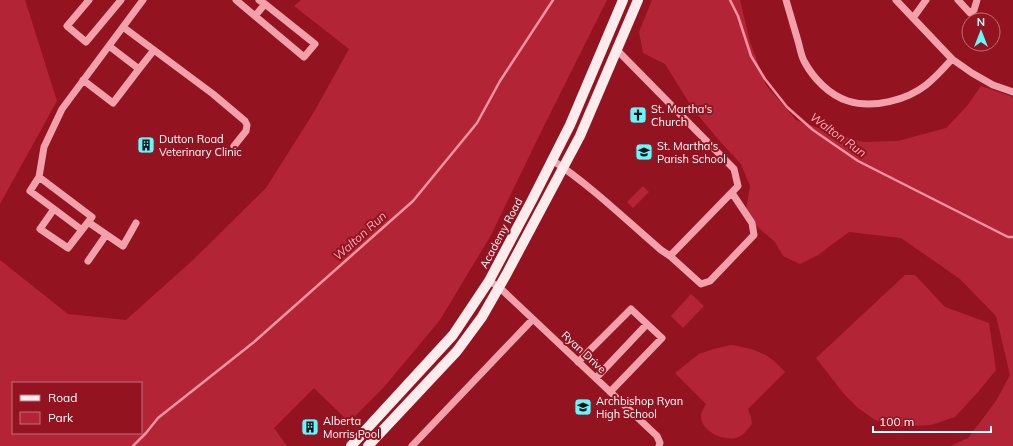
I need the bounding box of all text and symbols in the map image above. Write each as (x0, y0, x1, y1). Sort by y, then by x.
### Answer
north arrow (961, 12, 1001, 52)
text: N (977, 15, 985, 29)
place label: St. Martha's Church (651, 102, 712, 129)
church icon: St. Martha's Church (628, 105, 648, 125)
water label: Walton Run (807, 109, 869, 160)
place label: Dutton Road Veterinary Clinic (159, 132, 242, 159)
building icon: Dutton Road Veterinary Clinic (136, 135, 156, 155)
place label: St. Martha's Parish School (657, 139, 726, 166)
school or university icon: St. Martha's Parish School (634, 142, 654, 162)
street label: Academy Road (477, 195, 525, 271)
water label: Walton Run (330, 208, 389, 263)
street label: Ryan Drive (559, 328, 609, 376)
legend (12, 382, 142, 434)
text: Road (48, 390, 77, 405)
place label: Archbishop Ryan High School (596, 394, 683, 421)
school or university icon: Archbishop Ryan High School (573, 397, 593, 417)
scale bar (873, 408, 991, 434)
text: Park (48, 410, 74, 425)
place label: Alberta Morris Pool (323, 414, 380, 441)
text: 100 m (879, 414, 914, 429)
building icon: Alberta Morris Pool (300, 417, 320, 437)

